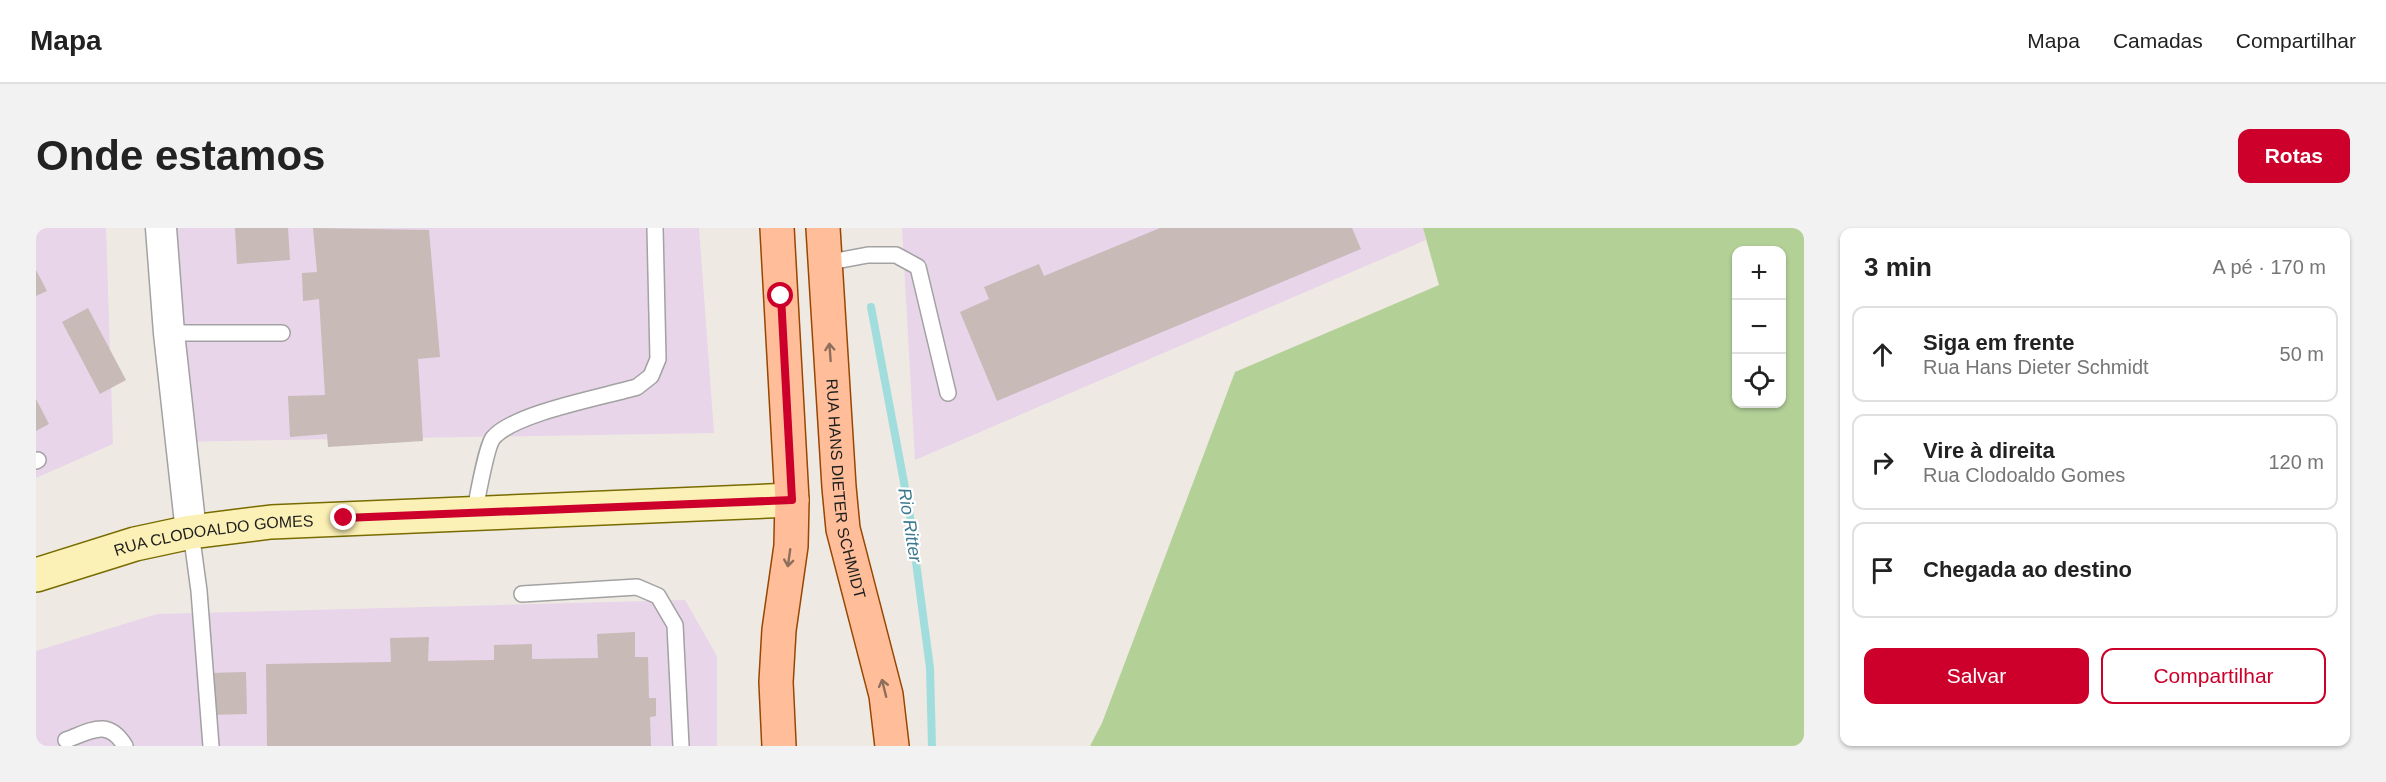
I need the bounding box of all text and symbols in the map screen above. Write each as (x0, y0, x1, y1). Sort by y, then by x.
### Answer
text: Mapa (30, 25, 102, 56)
text: Mapa (2027, 29, 2080, 52)
text: Camadas (2113, 29, 2203, 52)
text: Compartilhar (2236, 29, 2356, 52)
button: Rotas (2238, 129, 2350, 183)
text: Onde estamos (36, 132, 325, 179)
map controls (1732, 246, 1786, 408)
button: + (1732, 246, 1786, 300)
text: 3 min (1864, 252, 1932, 282)
text: A pé · 170 m (2213, 256, 2326, 278)
route start (767, 282, 793, 308)
button: − (1732, 300, 1786, 354)
text: Siga em frente (1923, 330, 2075, 355)
icon: ahead (1866, 338, 1899, 371)
one-way arrow (825, 342, 836, 362)
text: 50 m (2280, 343, 2324, 365)
button: locate (1732, 354, 1786, 408)
text: Rua Hans Dieter Schmidt (1923, 356, 2149, 378)
street label: RUA HANS DIETER SCHMIDT (823, 378, 869, 601)
text: Vire à direita (1923, 438, 2055, 463)
icon: right (1866, 446, 1899, 479)
text: 120 m (2268, 451, 2324, 473)
text: Rua Clodoaldo Gomes (1923, 464, 2125, 486)
water label: Rio Ritter (894, 486, 926, 565)
route end (330, 504, 356, 530)
street label: RUA CLODOALDO GOMES (112, 512, 314, 559)
one-way arrow (783, 548, 794, 567)
icon: arrive (1866, 554, 1899, 587)
text: Chegada ao destino (1923, 557, 2132, 582)
button: Salvar (1864, 648, 2089, 704)
button: Compartilhar (2101, 648, 2326, 704)
one-way arrow (878, 679, 890, 698)

